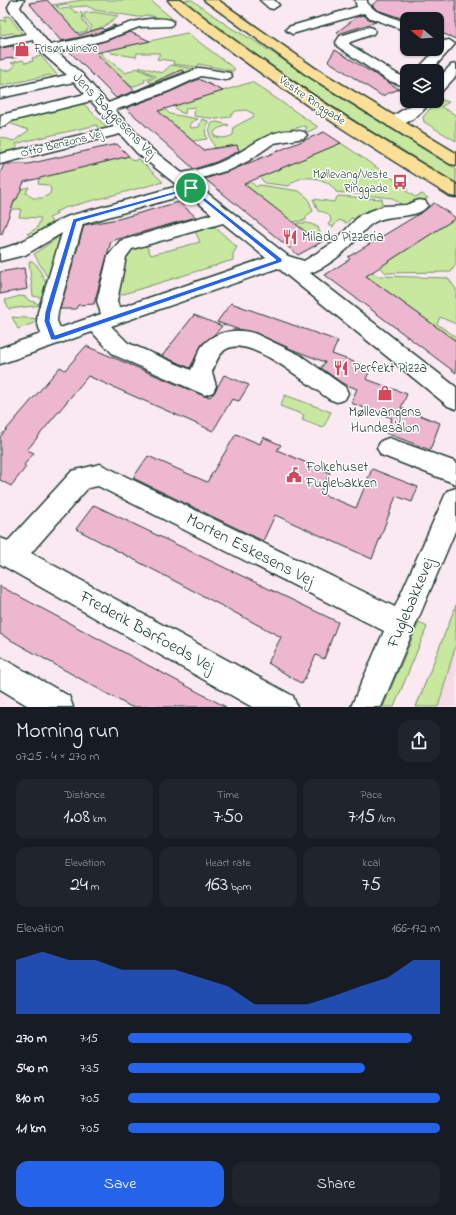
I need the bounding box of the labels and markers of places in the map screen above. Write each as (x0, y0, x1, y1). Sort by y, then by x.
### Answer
shop icon: Frisør Nineve (13, 40, 31, 58)
place label: Frisør Nineve (33, 40, 98, 58)
place label: Møllevang/Veste Ringgade (313, 166, 389, 199)
pin (174, 171, 208, 205)
bus stop icon: Møllevang/Veste Ringgade (391, 173, 409, 191)
place label: Milado Pizzeria (302, 227, 384, 248)
restaurant icon: Milado Pizzeria (281, 228, 299, 246)
place label: Perfekt Pizza (353, 358, 427, 379)
restaurant icon: Perfekt Pizza (332, 359, 350, 377)
shop icon: Møllevangens Hundesalon (376, 384, 394, 402)
place label: Møllevangens Hundesalon (349, 402, 421, 439)
place label: Folkehuset Fuglebakken (305, 457, 377, 495)
public building icon: Folkehuset Fuglebakken (285, 466, 303, 484)

